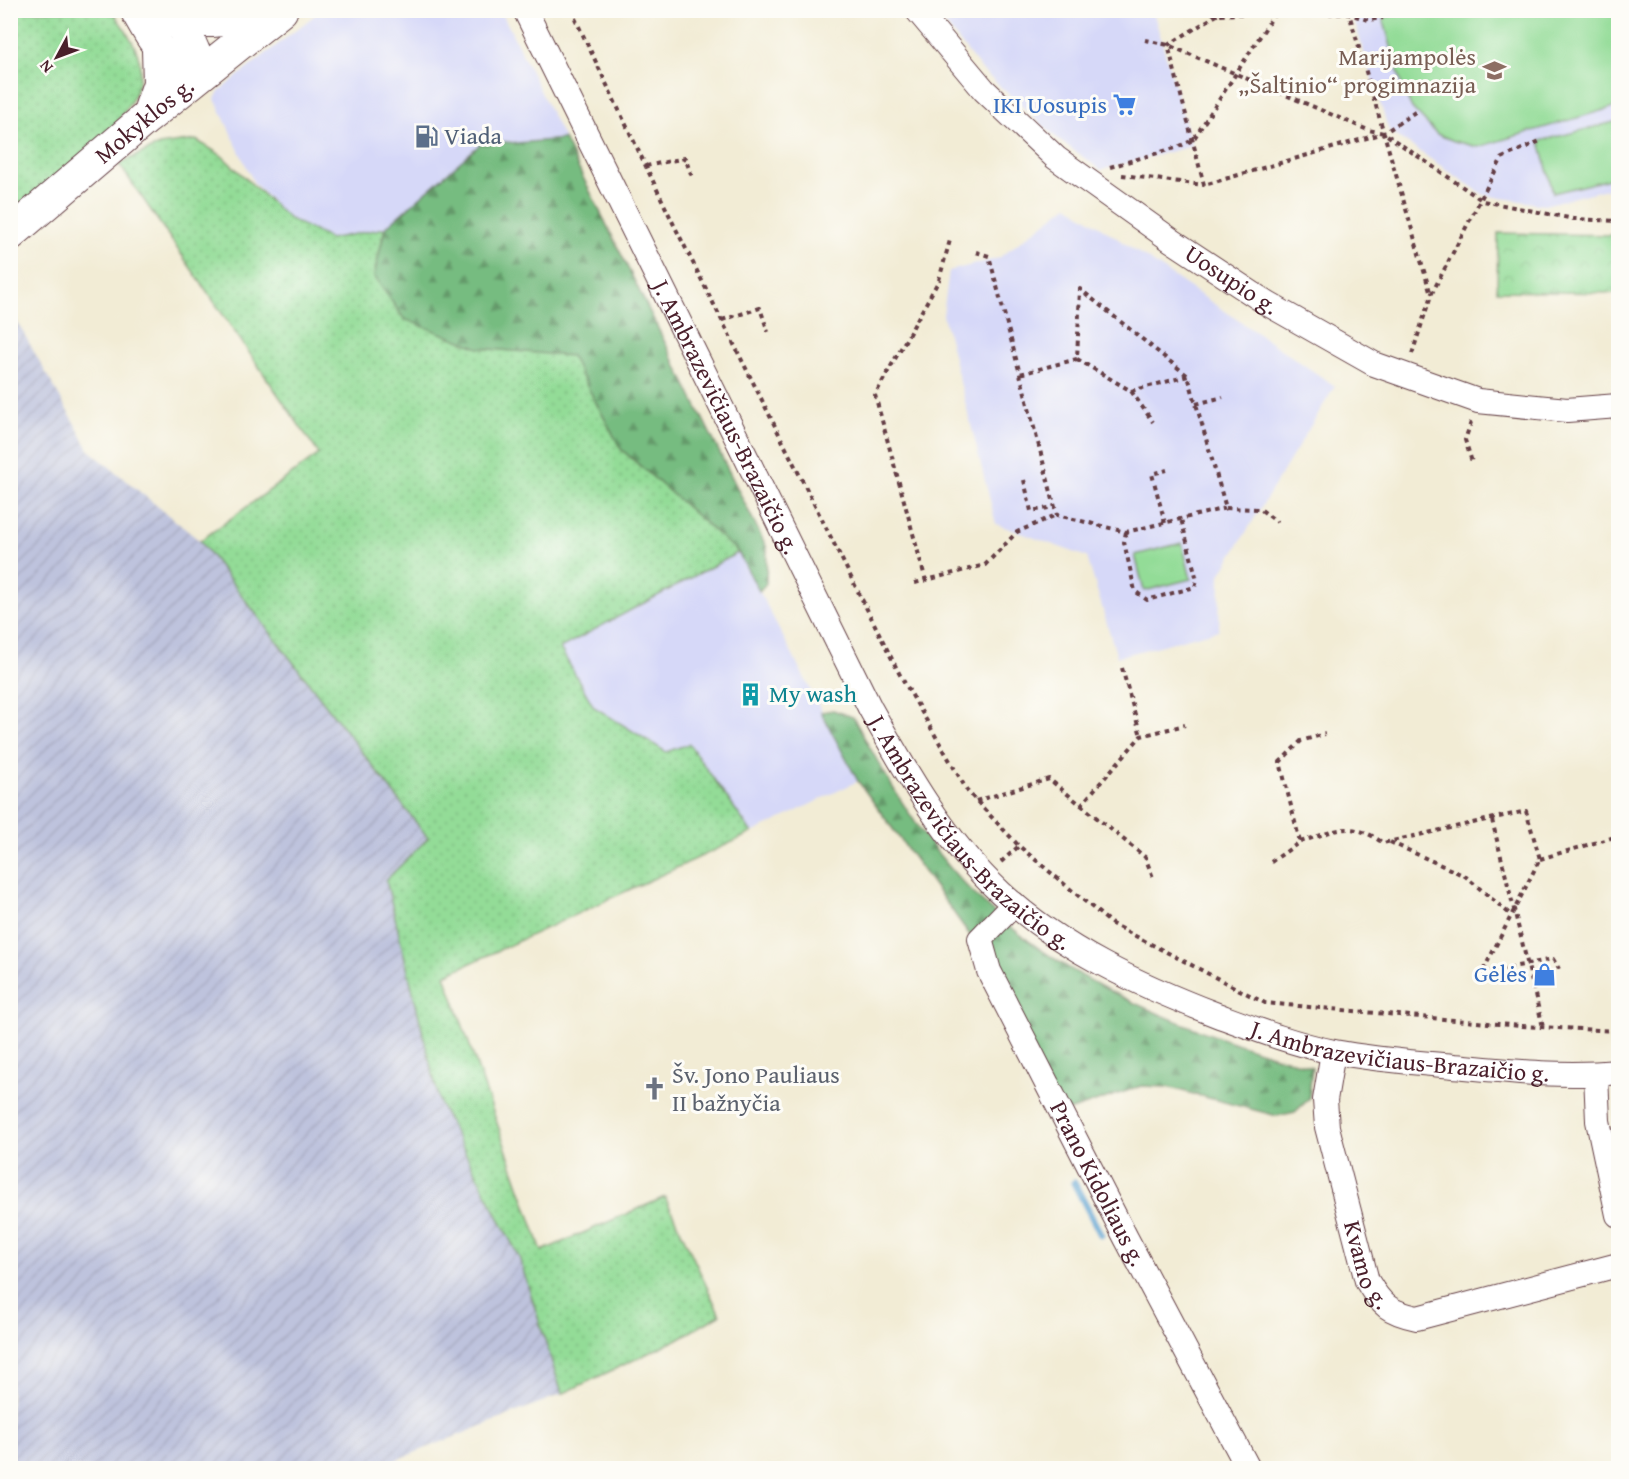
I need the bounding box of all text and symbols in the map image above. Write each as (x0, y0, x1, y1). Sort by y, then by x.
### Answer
north arrow (27, 27, 87, 87)
place label: Marijampolės „Šaltinio“ progimnazija (1238, 39, 1477, 102)
text: N (33, 55, 58, 79)
school or university icon: Marijampolės „Šaltinio“ progimnazija (1481, 58, 1507, 84)
street label: Mokyklos g. (87, 68, 201, 172)
place label: IKI Uosupis (993, 87, 1107, 122)
supermarket icon: IKI Uosupis (1112, 92, 1138, 118)
place label: Viada (444, 118, 503, 153)
fuel station icon: Viada (413, 123, 439, 149)
street label: Uosupio g. (1178, 236, 1285, 323)
street label: J. Ambrazevičiaus-Brazaičio g. (643, 271, 809, 560)
place label: My wash (769, 676, 857, 711)
building icon: My wash (738, 681, 764, 707)
street label: J. Ambrazevičiaus-Brazaičio g. (859, 706, 1078, 958)
place label: Gėlės (1474, 956, 1527, 991)
shop icon: Gėlės (1532, 961, 1558, 987)
street label: J. Ambrazevičiaus-Brazaičio g. (1243, 1010, 1550, 1091)
place label: Šv. Jono Pauliaus II bažnyčia (672, 1057, 840, 1120)
church icon: Šv. Jono Pauliaus II bažnyčia (641, 1076, 667, 1102)
street label: Prano Kidoliaus g. (1042, 1095, 1156, 1272)
street label: Kvamo g. (1335, 1217, 1398, 1317)

